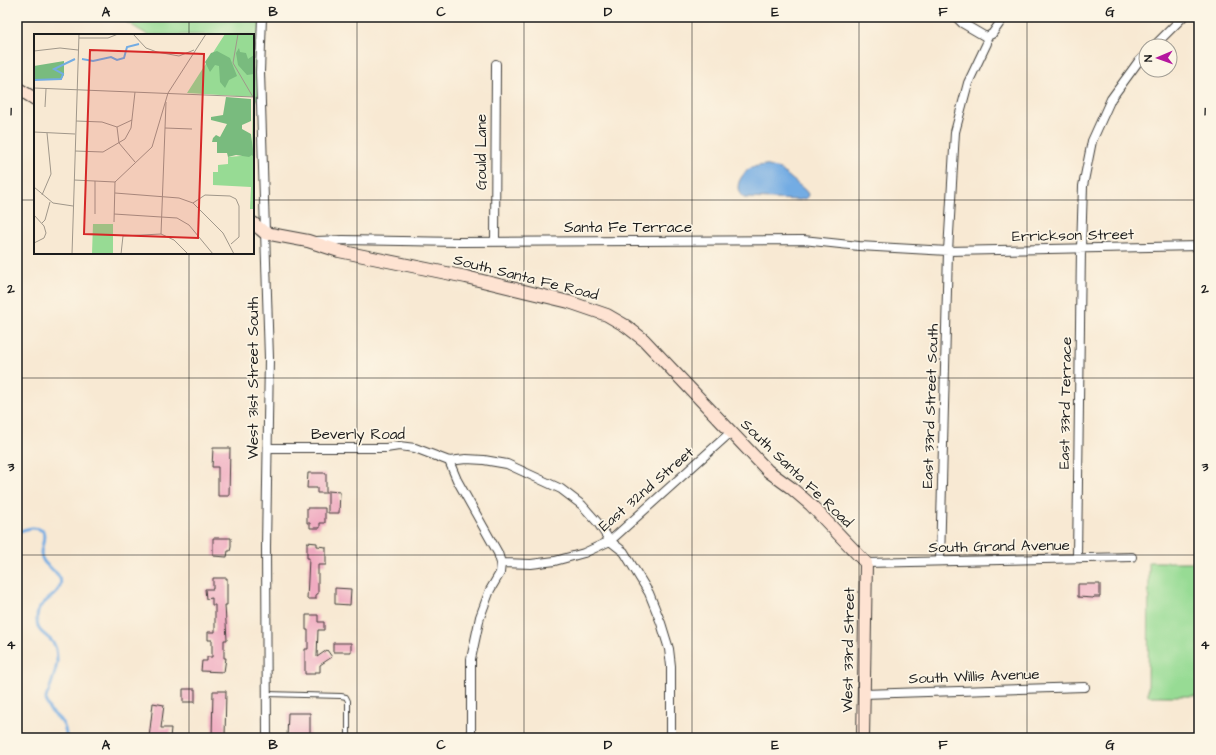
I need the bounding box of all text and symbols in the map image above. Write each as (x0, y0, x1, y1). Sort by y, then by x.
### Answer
text: A (102, 3, 111, 21)
text: B (268, 3, 278, 21)
text: C (436, 3, 446, 21)
text: D (604, 3, 613, 21)
text: E (771, 3, 779, 21)
text: F (938, 3, 948, 21)
text: G (1105, 3, 1115, 21)
inset map (34, 34, 254, 254)
north arrow (1138, 38, 1178, 78)
text: N (1141, 55, 1156, 62)
text: 1 (10, 102, 12, 120)
text: 1 (1204, 102, 1206, 120)
street label: Gould Lane (471, 114, 492, 190)
street label: Santa Fe Terrace (564, 217, 692, 238)
street label: Errickson Street (1012, 224, 1134, 247)
street label: South Santa Fe Road (451, 249, 601, 306)
text: 2 (6, 280, 15, 298)
text: 2 (1200, 280, 1209, 298)
street label: West 31st Street South (243, 296, 264, 459)
street label: East 33rd Street South (917, 323, 944, 489)
street label: East 33rd Terrace (1054, 337, 1077, 469)
street label: South Santa Fe Road (736, 414, 858, 533)
street label: Beverly Road (311, 424, 405, 446)
street label: East 32nd Street (594, 442, 698, 537)
text: 3 (7, 458, 15, 476)
text: 3 (1201, 458, 1209, 476)
street label: South Grand Avenue (928, 535, 1070, 558)
street label: West 33rd Street (837, 587, 860, 713)
text: 4 (7, 636, 16, 654)
text: 4 (1201, 636, 1210, 654)
street label: South Willis Avenue (908, 664, 1040, 689)
text: A (102, 736, 111, 754)
text: B (268, 736, 278, 754)
text: C (436, 736, 446, 754)
text: D (604, 736, 613, 754)
text: E (771, 736, 779, 754)
text: F (938, 736, 948, 754)
text: G (1105, 736, 1115, 754)

